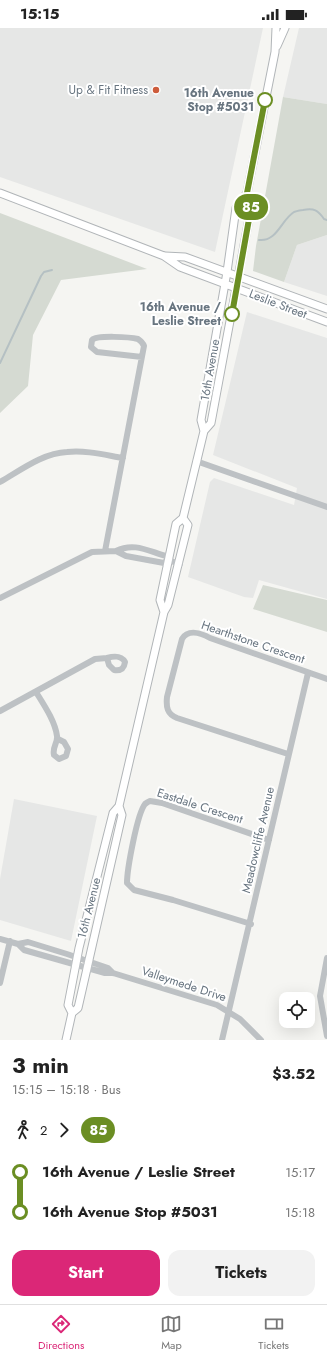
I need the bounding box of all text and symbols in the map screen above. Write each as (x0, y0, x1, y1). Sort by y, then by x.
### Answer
text: 15:15 (20, 3, 59, 25)
place label: Up & Fit Fitness (69, 81, 148, 99)
place label: 16th Avenue Stop #5031 (184, 84, 254, 116)
marker: Up & Fit Fitness (151, 85, 161, 95)
marker: 16th Avenue Stop #5031 (257, 92, 273, 108)
line badge: 85 (233, 194, 269, 220)
text: 85 (242, 197, 260, 217)
street label: Leslie Street (246, 285, 310, 323)
place label: 16th Avenue / Leslie Street (140, 298, 222, 330)
marker: 16th Avenue / Leslie Street (224, 306, 240, 322)
street label: 16th Avenue (196, 338, 224, 402)
street label: Hearthstone Crescent (199, 616, 307, 668)
street label: Eastdale Crescent (155, 784, 245, 828)
street label: Meadowcliffe Avenue (237, 785, 279, 895)
street label: 16th Avenue (73, 876, 105, 940)
street label: Valleymede Drive (139, 962, 229, 1006)
map controls (279, 992, 315, 1028)
button: locate (279, 992, 315, 1028)
text: 3 min (12, 1049, 69, 1081)
text: $3.52 (272, 1063, 315, 1085)
text: 15:15 – 15:18 · Bus (12, 1080, 121, 1099)
icon: walk (12, 1119, 34, 1141)
icon: forward (53, 1119, 75, 1141)
text: 85 (89, 1120, 107, 1140)
text: 2 (40, 1121, 47, 1140)
text: 16th Avenue / Leslie Street (42, 1161, 235, 1183)
text: 15:17 (285, 1163, 315, 1182)
text: 16th Avenue Stop #5031 (42, 1201, 218, 1223)
text: 15:18 (285, 1203, 315, 1222)
button: Start (12, 1250, 160, 1296)
button: Tickets (168, 1250, 315, 1296)
tab: Directions (38, 1313, 85, 1353)
tab: Map (160, 1313, 182, 1353)
tab: Tickets (258, 1313, 289, 1353)

